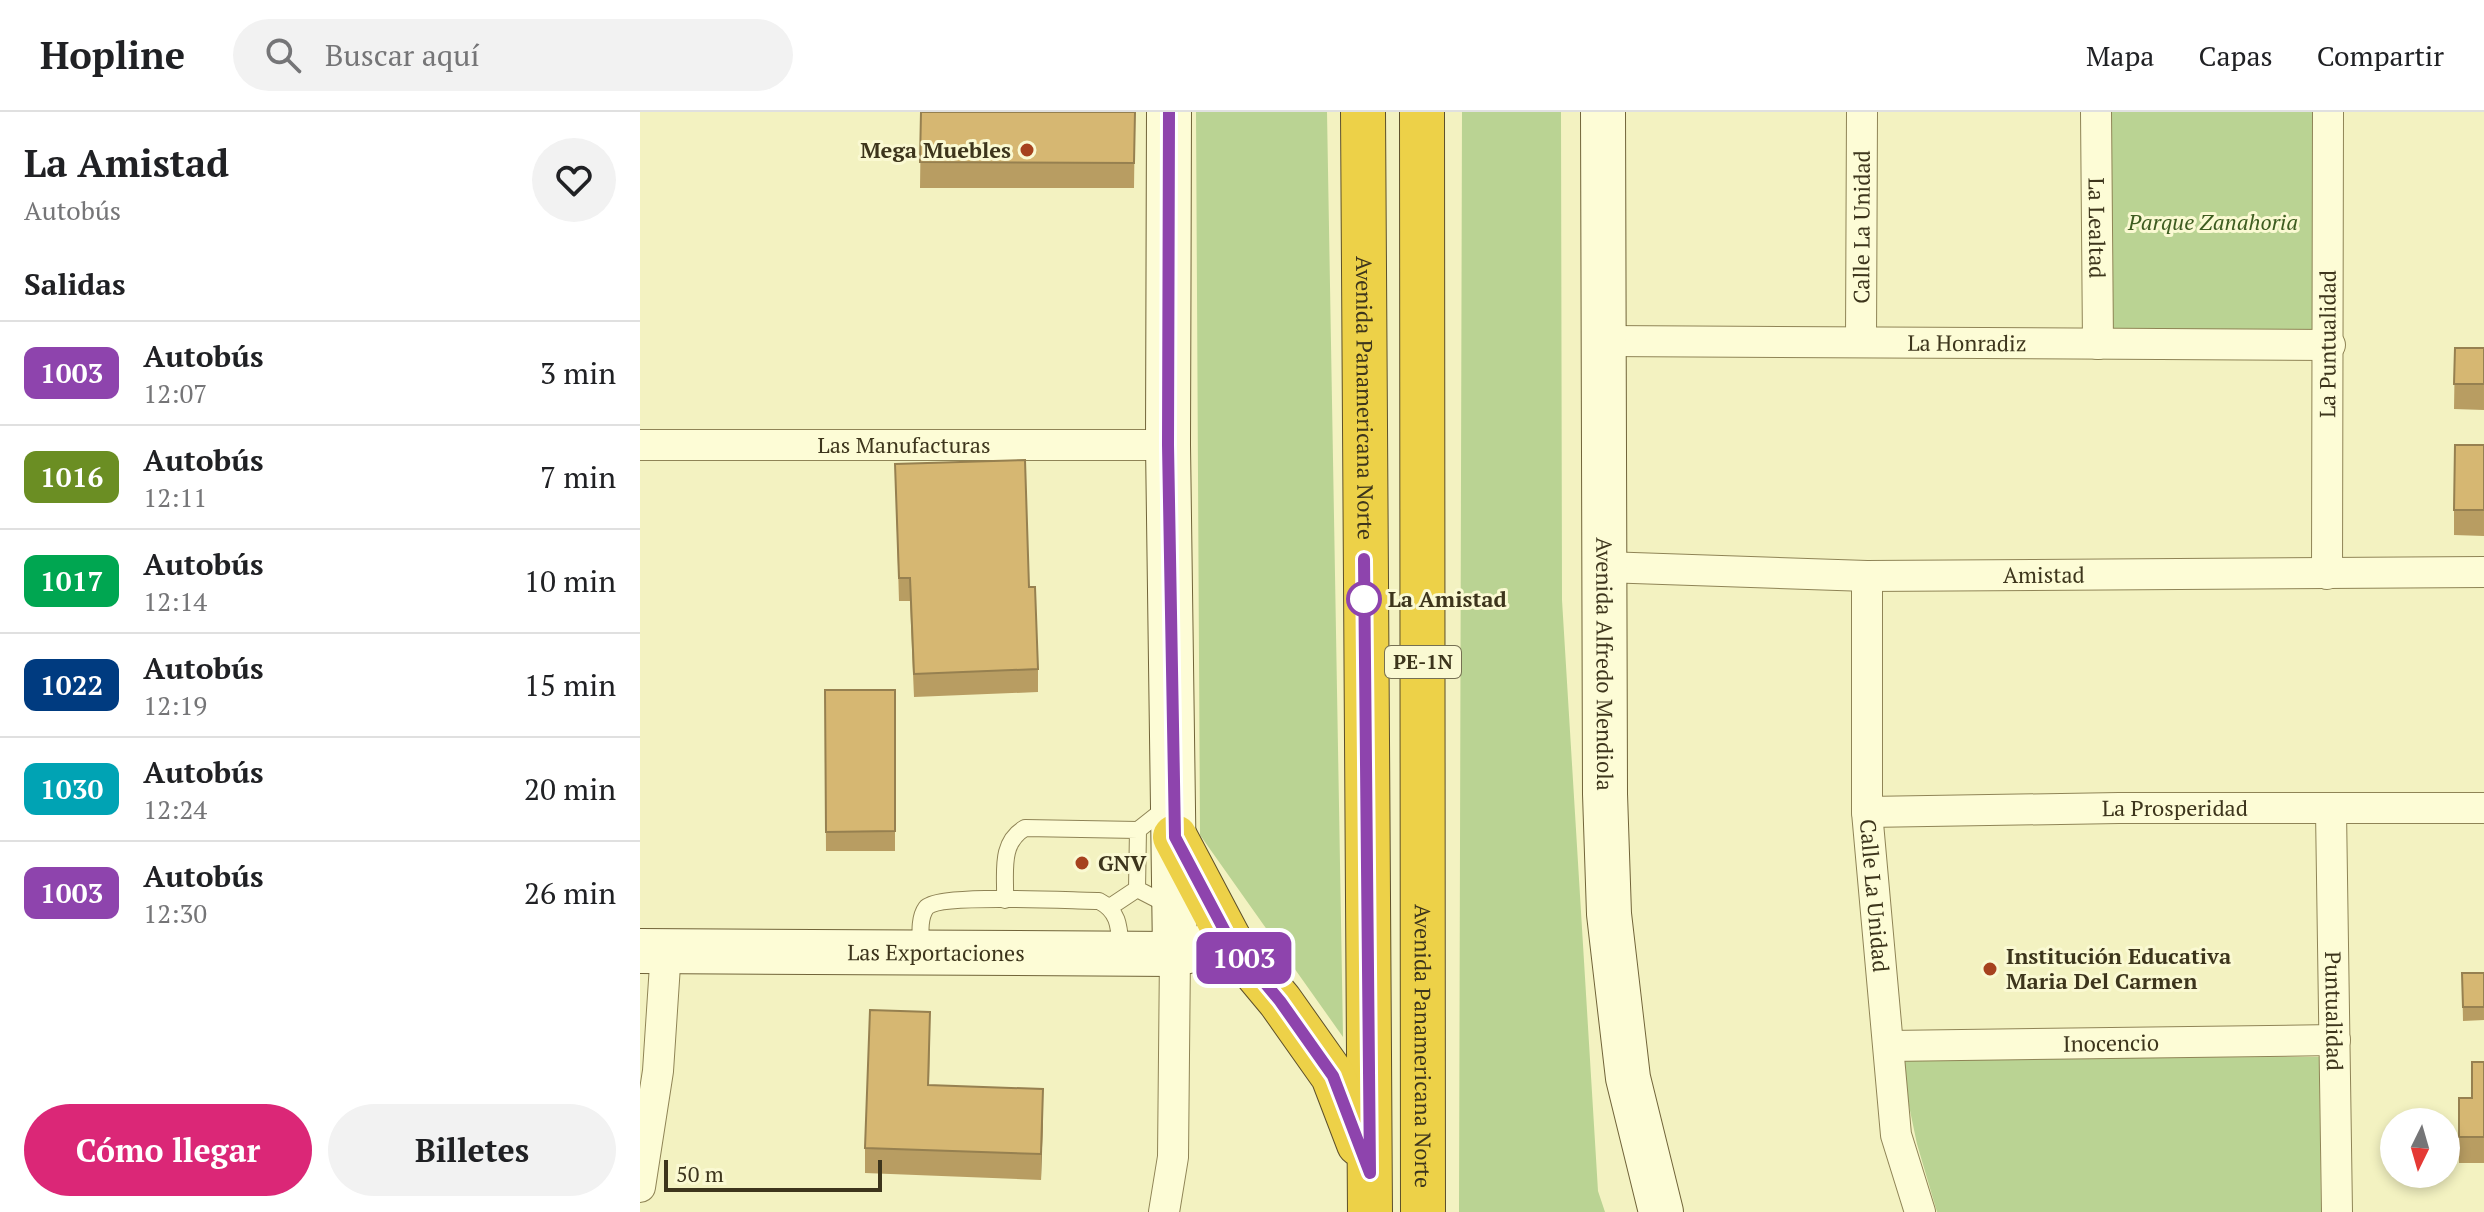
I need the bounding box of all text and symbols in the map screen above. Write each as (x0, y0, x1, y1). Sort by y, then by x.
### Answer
search box (233, 19, 793, 91)
text: Hopline (40, 30, 185, 80)
icon: search (261, 33, 305, 77)
text: Buscar aquí (325, 35, 480, 75)
text: Mapa (2086, 37, 2154, 74)
text: Capas (2198, 37, 2273, 74)
text: Compartir (2317, 37, 2444, 74)
place label: Mega Muebles (860, 135, 1011, 164)
text: La Amistad (24, 138, 229, 188)
button: heart (532, 138, 616, 222)
marker: Mega Muebles (1018, 141, 1036, 159)
street label: Calle La Unidad (1846, 150, 1876, 304)
street label: La Lealtad (2083, 177, 2112, 279)
text: Autobús (24, 193, 121, 227)
park label: Parque Zanahoria (2127, 207, 2298, 236)
street label: Avenida Panamericana Norte (1350, 256, 1381, 540)
text: Salidas (24, 264, 126, 304)
street label: La Puntualidad (2312, 270, 2342, 418)
street label: La Honradiz (1907, 328, 2027, 357)
text: Autobús (143, 336, 263, 376)
text: 3 min (540, 353, 616, 393)
text: 1003 (40, 354, 103, 391)
text: 12:07 (143, 376, 207, 410)
street label: Las Manufacturas (818, 430, 990, 459)
text: Autobús (143, 440, 263, 480)
text: 7 min (540, 457, 616, 497)
text: 1016 (40, 458, 103, 495)
text: 12:11 (143, 480, 207, 514)
street label: Avenida Alfredo Mendiola (1590, 537, 1620, 791)
text: Autobús (143, 544, 263, 584)
street label: Amistad (2003, 560, 2085, 589)
text: 10 min (524, 561, 616, 601)
text: 1017 (40, 562, 103, 599)
marker: La Amistad (1347, 582, 1381, 616)
text: 12:14 (143, 584, 207, 618)
place label: La Amistad (1388, 584, 1507, 613)
road number: PE-1N (1385, 646, 1461, 678)
text: Autobús (143, 648, 263, 688)
text: 15 min (524, 665, 616, 705)
text: 1022 (40, 666, 103, 703)
text: 12:19 (143, 688, 207, 722)
text: Autobús (143, 752, 263, 792)
text: 20 min (524, 769, 616, 809)
text: 1030 (40, 770, 103, 807)
text: 12:24 (143, 792, 207, 826)
street label: La Prosperidad (2102, 793, 2248, 822)
street label: Calle La Unidad (1854, 818, 1896, 973)
place label: GNV (1098, 848, 1147, 877)
marker: GNV (1073, 854, 1091, 872)
text: Autobús (143, 856, 263, 896)
text: 26 min (524, 873, 616, 913)
text: 1003 (40, 874, 103, 911)
text: 12:30 (143, 896, 207, 930)
street label: Avenida Panamericana Norte (1409, 904, 1438, 1188)
line badge: 1003 (1188, 932, 1300, 984)
street label: Las Exportaciones (847, 937, 1025, 967)
text: 1003 (1212, 939, 1276, 976)
place label: Institución Educativa Maria Del Carmen (2006, 941, 2231, 995)
street label: Puntualidad (2319, 951, 2350, 1071)
marker: Institución Educativa Maria Del Carmen (1981, 960, 1999, 978)
street label: Inocencio (2063, 1027, 2159, 1058)
button: Cómo llegar (24, 1104, 312, 1196)
button: Billetes (328, 1104, 616, 1196)
north arrow (2380, 1108, 2460, 1188)
map controls (2380, 1108, 2460, 1188)
scale bar (664, 1156, 882, 1192)
text: 50 m (676, 1159, 724, 1188)

